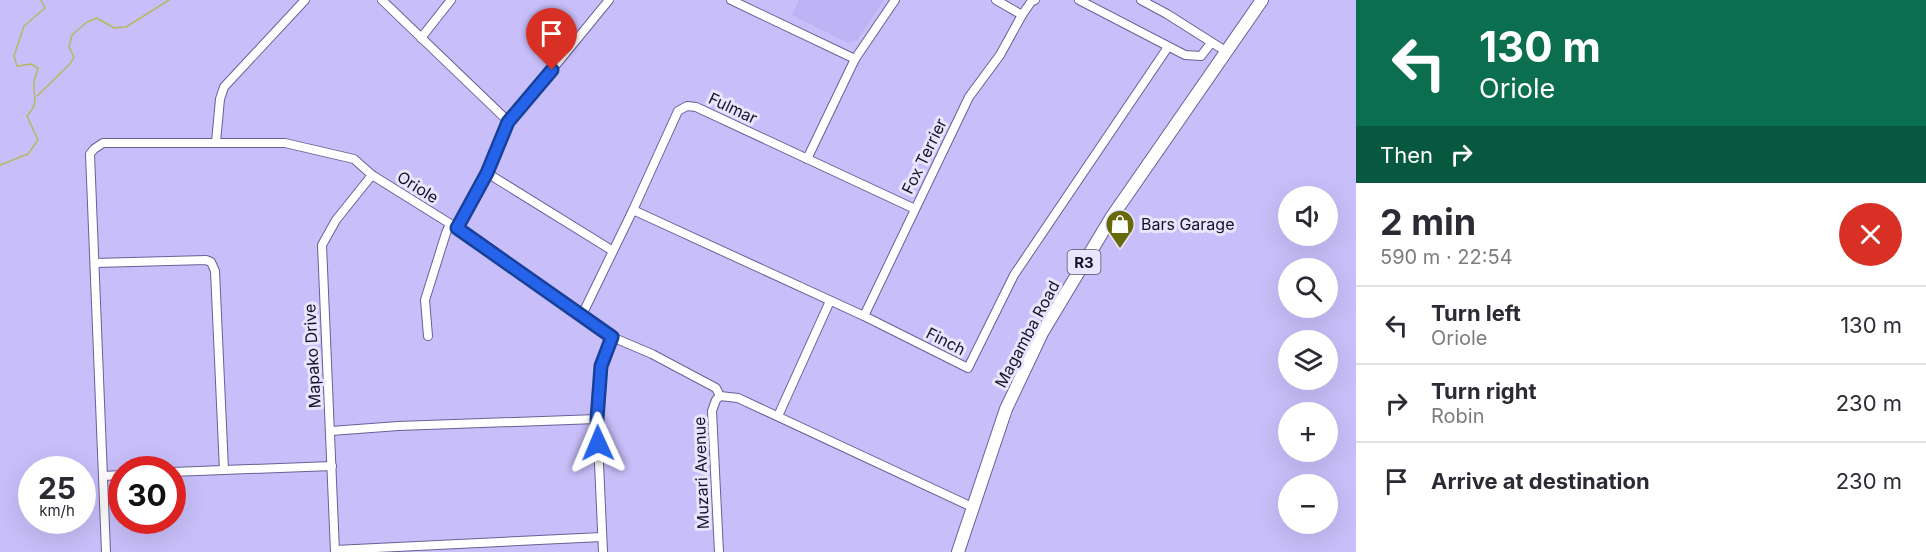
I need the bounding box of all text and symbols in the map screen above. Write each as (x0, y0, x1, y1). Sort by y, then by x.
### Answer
pin (526, 8, 577, 70)
icon: arrive (535, 17, 568, 50)
text: 130 m (1479, 21, 1601, 72)
icon: left (1380, 24, 1458, 102)
text: Oriole (1479, 72, 1555, 105)
street label: Fulmar (706, 88, 760, 128)
street label: Fox Terrier (897, 115, 951, 197)
icon: right (1445, 138, 1478, 171)
text: Then (1380, 142, 1433, 168)
street label: Oriole (394, 167, 442, 207)
map controls (1278, 186, 1338, 534)
button: sound (1278, 186, 1338, 246)
text: 2 min (1380, 200, 1476, 244)
button: close (1839, 203, 1902, 266)
shop icon: Bars Garage (1104, 208, 1136, 250)
place label: Bars Garage (1141, 214, 1235, 234)
text: 590 m · 22:54 (1380, 245, 1513, 269)
road number: R3 (1068, 250, 1100, 274)
button: search (1278, 258, 1338, 318)
street label: Magamba Road (990, 277, 1064, 391)
text: Turn left (1431, 300, 1521, 326)
street label: Mapako Drive (299, 303, 325, 409)
icon: left (1380, 309, 1413, 342)
text: 130 m (1840, 312, 1902, 338)
street label: Finch (923, 323, 969, 359)
text: Oriole (1431, 326, 1487, 350)
button: layers (1278, 330, 1338, 390)
text: Turn right (1431, 378, 1537, 404)
icon: right (1380, 387, 1413, 420)
text: 230 m (1836, 390, 1902, 416)
button: + (1278, 402, 1338, 462)
text: Robin (1431, 404, 1484, 428)
position arrow (566, 411, 630, 475)
street label: Muzari Avenue (689, 416, 713, 530)
speed limit sign: 30 (108, 456, 186, 534)
icon: arrive (1380, 465, 1413, 498)
text: Arrive at destination (1431, 468, 1650, 494)
text: 230 m (1836, 468, 1902, 494)
text: 25 (38, 470, 76, 506)
button: − (1278, 474, 1338, 534)
text: km/h (39, 501, 75, 520)

